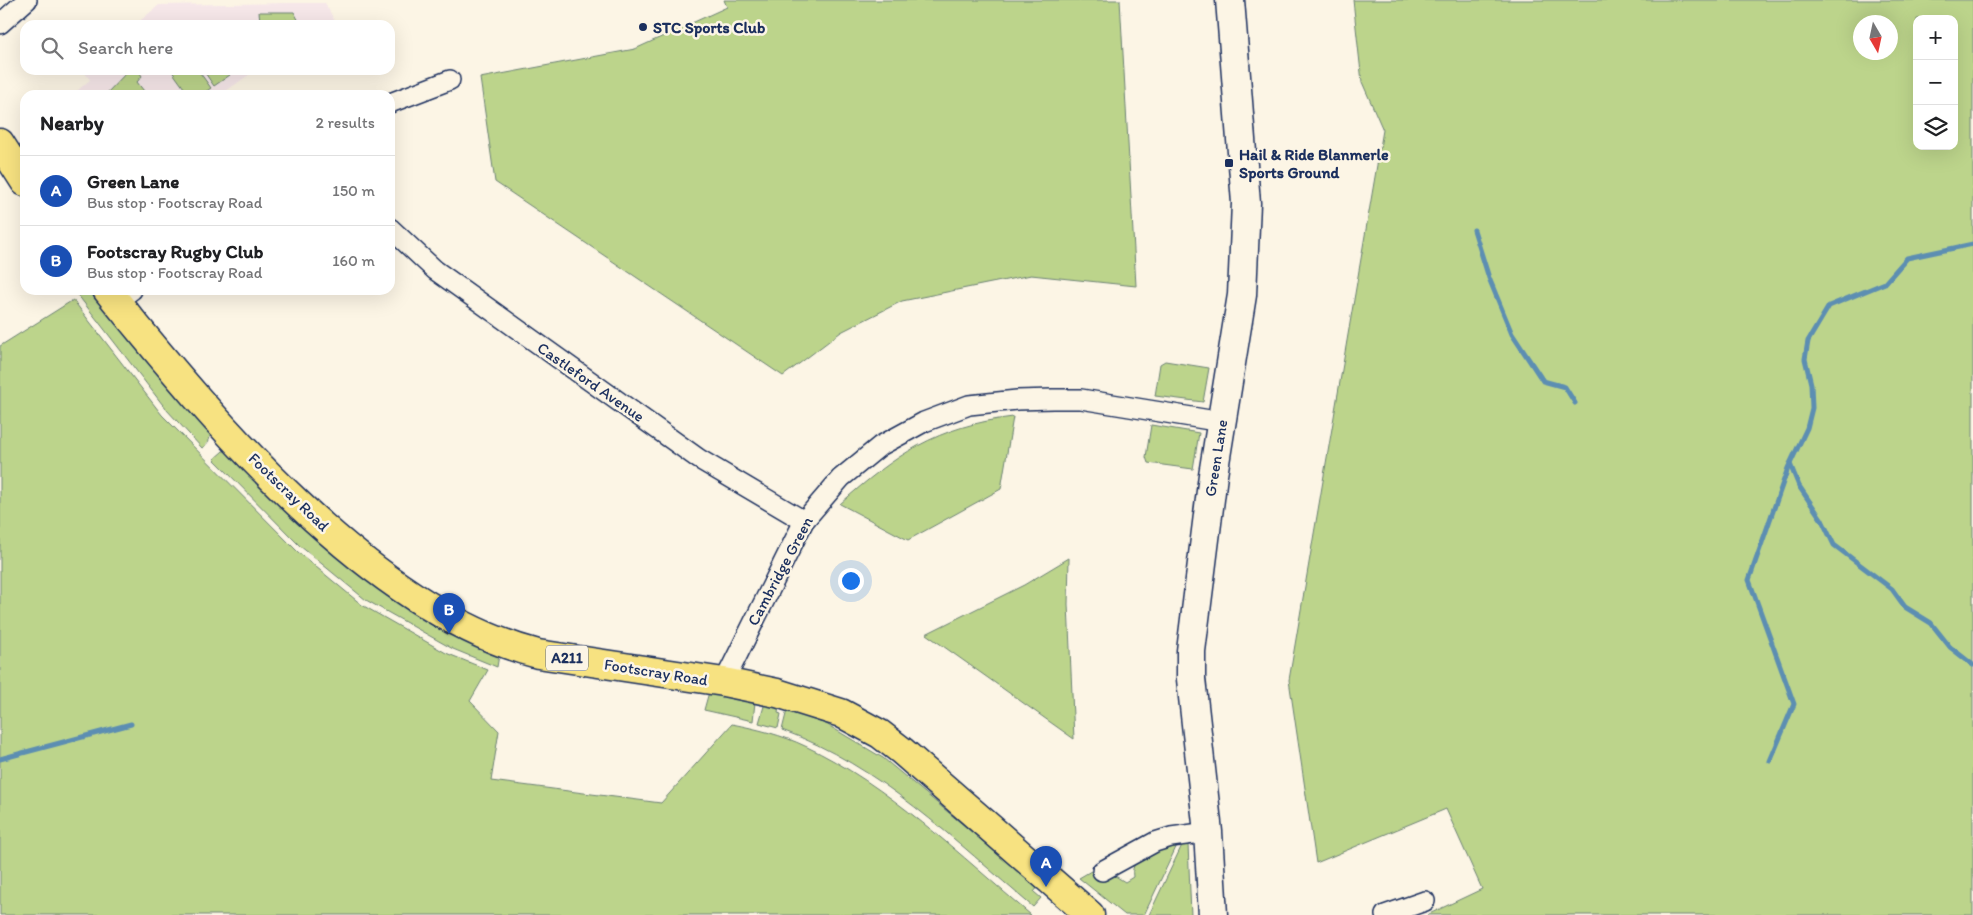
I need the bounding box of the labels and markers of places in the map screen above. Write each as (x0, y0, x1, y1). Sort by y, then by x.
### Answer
place label: STC Sports Club (653, 18, 765, 38)
marker: STC Sports Club (637, 21, 649, 33)
place label: Hail & Ride Blanmerle Sports Ground (1239, 145, 1389, 183)
marker: Hail & Ride Blanmerle Sports Ground (1223, 157, 1235, 169)
pin: B (433, 593, 465, 634)
pin: A (1030, 846, 1062, 887)

